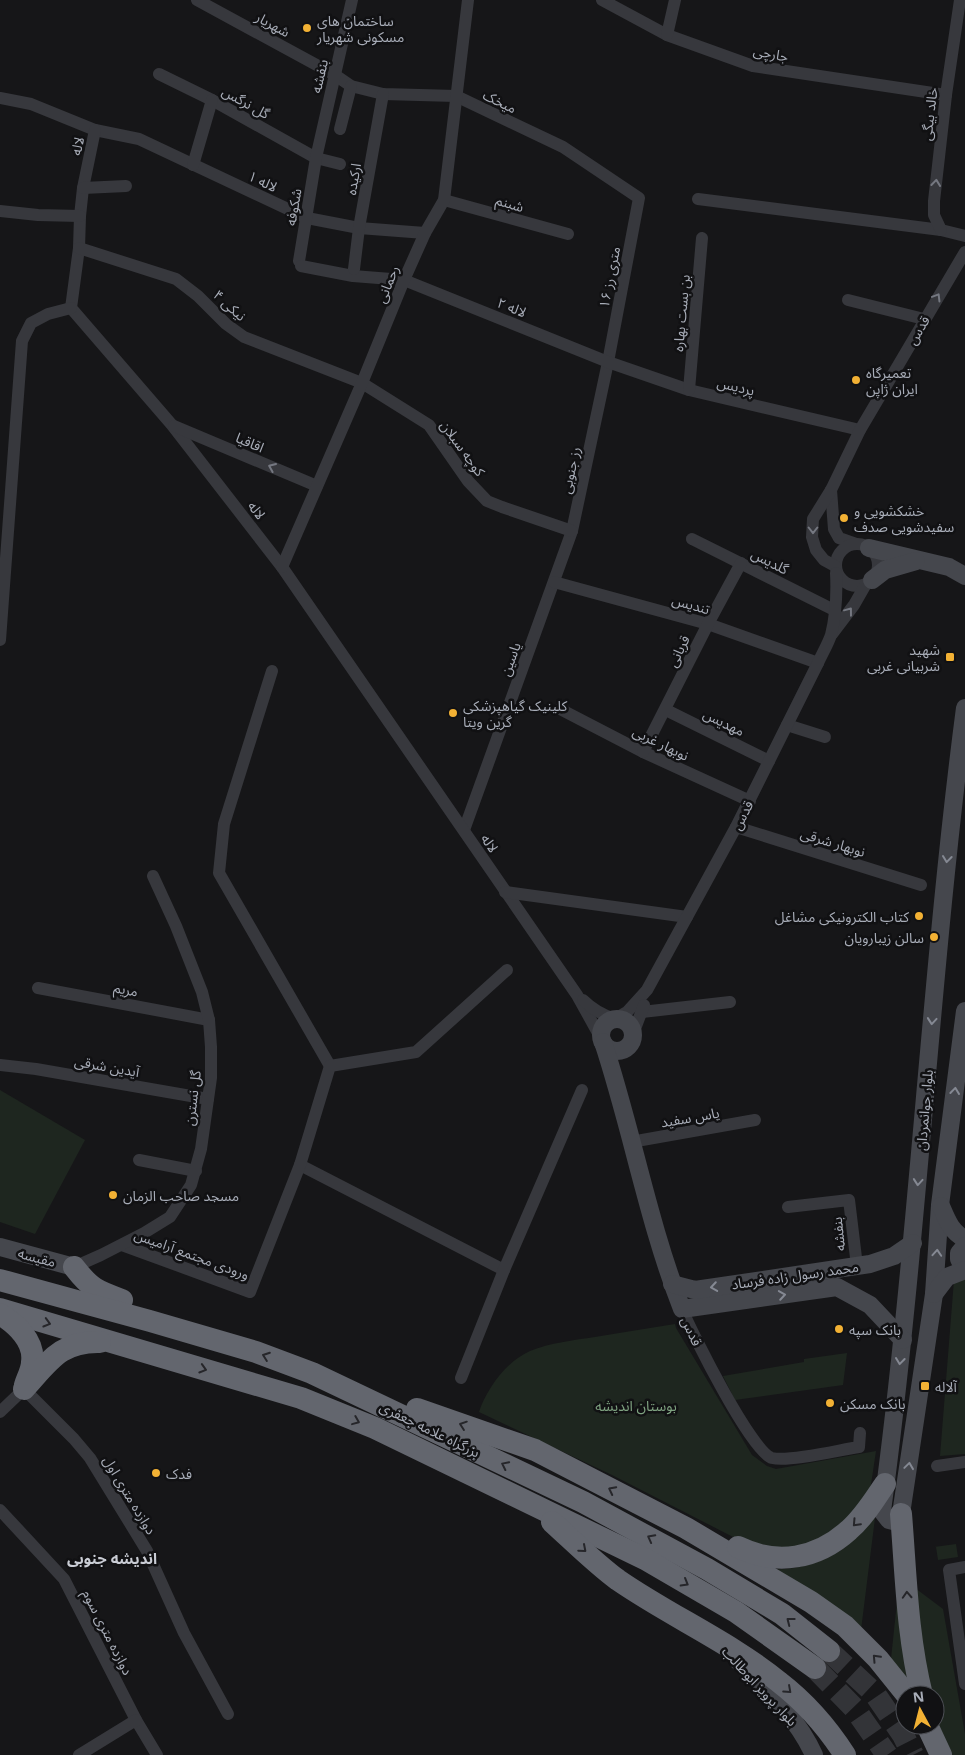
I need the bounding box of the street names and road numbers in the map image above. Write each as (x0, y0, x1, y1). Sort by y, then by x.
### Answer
street label: شهریار (252, 6, 294, 41)
street label: جارچی (752, 40, 790, 67)
street label: بنفشه (306, 57, 332, 95)
street label: گل نرگس (219, 81, 274, 123)
street label: میخک (480, 85, 520, 117)
street label: خالد بیگی (916, 86, 942, 142)
street label: لاله (66, 135, 88, 157)
street label: ارکیده (341, 162, 365, 196)
street label: لاله ۱ (245, 166, 281, 196)
street label: شکوفه (280, 187, 306, 227)
street label: شبنم (493, 190, 526, 218)
street label: ۱۶ متری رز (594, 245, 624, 309)
street label: رحمانی (371, 262, 403, 306)
street label: بن بست بهاره (668, 273, 694, 352)
street label: نیکی ۴ (210, 285, 251, 325)
street label: لاله ۲ (494, 293, 530, 321)
street label: قدس (902, 312, 934, 348)
street label: پردیس (715, 372, 757, 401)
street label: کوچه سبلان (435, 416, 490, 481)
street label: اقاقیا (233, 428, 267, 456)
street label: رز جنوبی (556, 445, 584, 495)
street label: لاله (244, 497, 270, 523)
street label: گلدیس (748, 544, 792, 579)
street label: تندیس (670, 590, 712, 618)
street label: قربانی (662, 632, 694, 670)
street label: یاسین (495, 639, 525, 679)
street label: مهدیس (700, 704, 748, 740)
street label: نوبهار غربی (630, 721, 692, 765)
street label: قدس (727, 797, 757, 833)
street label: نوبهار شرقی (798, 823, 868, 861)
street label: لاله (477, 830, 503, 856)
street label: مریم (112, 977, 140, 1003)
street label: آیدین شرقی (73, 1051, 142, 1081)
street label: بلوار جوانمردان (911, 1068, 937, 1151)
street label: گل نسترن (179, 1069, 205, 1127)
street label: یاس سفید (659, 1102, 721, 1132)
street label: بنفشه (827, 1216, 849, 1252)
street label: ورودی مجتمع آرامیس (131, 1224, 252, 1286)
street label: مقیسه (16, 1243, 58, 1271)
street label: محمد رسول زاده فرساد (730, 1257, 860, 1293)
street label: قدس (677, 1313, 707, 1349)
street label: بزرگراه علامه جعفری (377, 1396, 484, 1462)
street label: دوازده متری اول (99, 1452, 161, 1538)
street label: دوازده متری سوم (76, 1586, 138, 1679)
street label: بلوار پرویز ابوطالب (717, 1642, 802, 1731)

